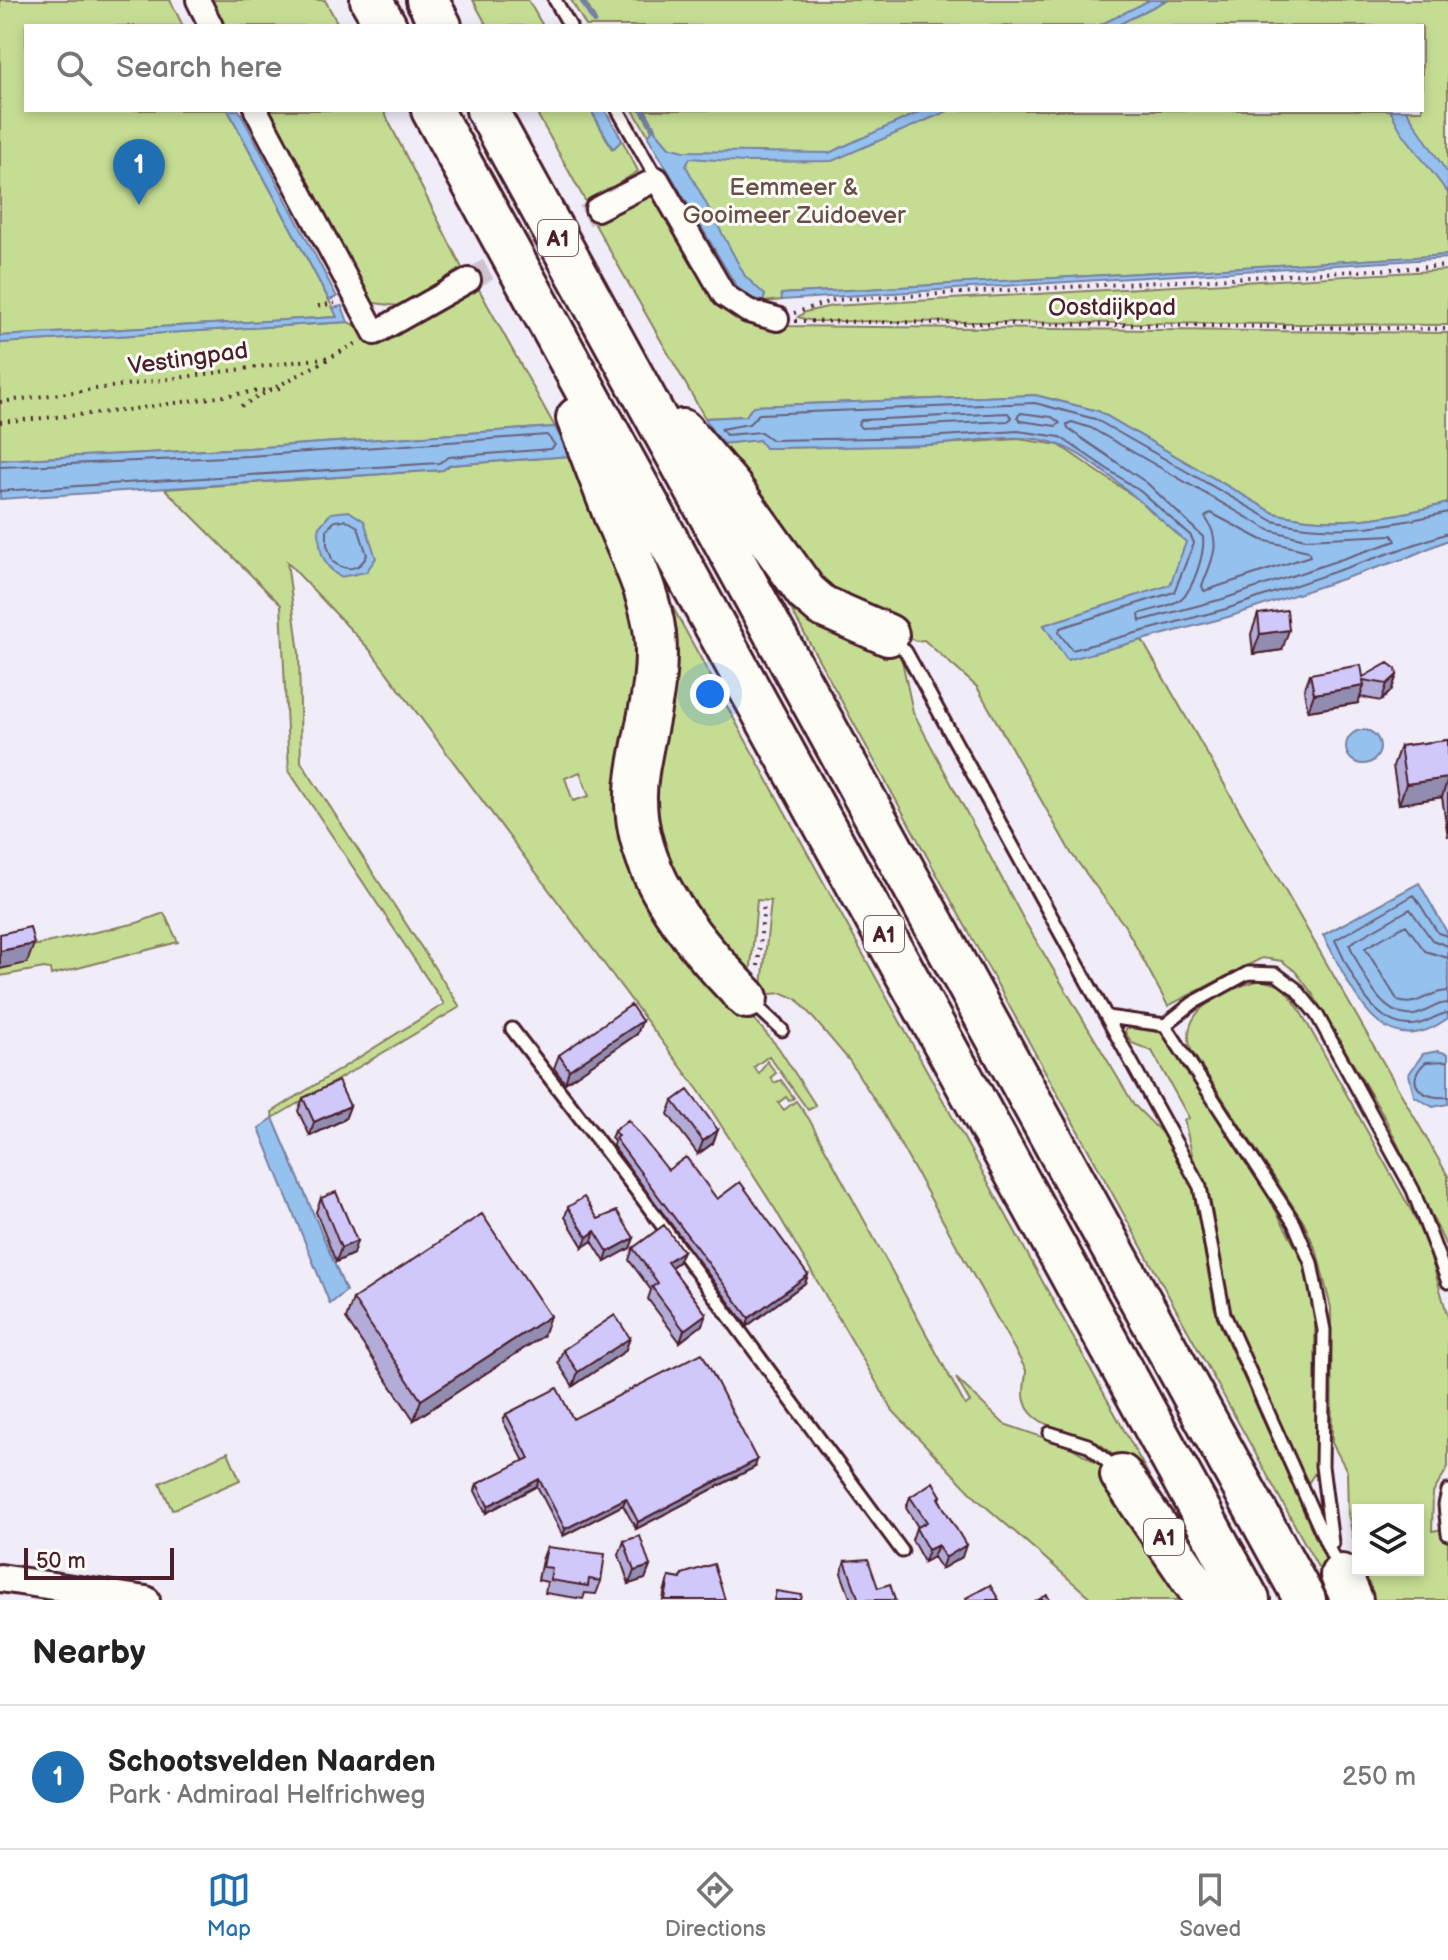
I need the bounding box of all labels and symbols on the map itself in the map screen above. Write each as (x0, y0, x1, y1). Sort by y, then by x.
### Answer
pin: 1 (113, 139, 165, 205)
park label: Eemmeer & Gooimeer Zuidoever (682, 173, 906, 230)
road number: A1 (538, 220, 578, 256)
street label: Oostdijkpad (1048, 293, 1176, 322)
street label: Vestingpad (126, 336, 250, 381)
your location (690, 674, 730, 714)
road number: A1 (864, 916, 904, 952)
road number: A1 (1144, 1519, 1184, 1555)
scale bar (24, 1544, 174, 1580)

